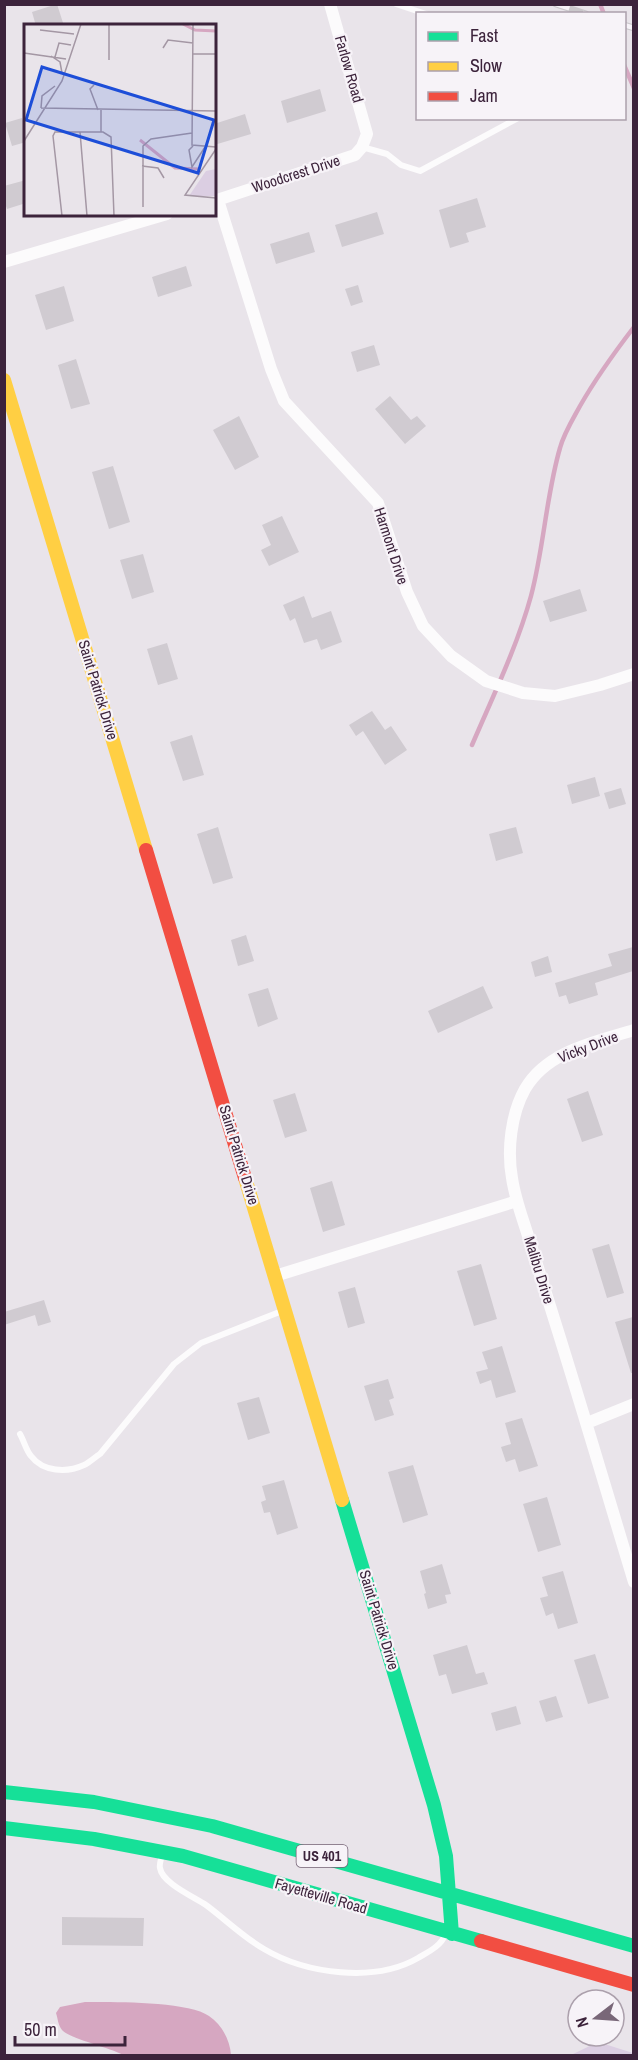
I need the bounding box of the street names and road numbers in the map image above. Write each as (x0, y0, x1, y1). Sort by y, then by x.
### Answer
street label: Farlow Road (330, 33, 369, 105)
street label: Woodcrest Drive (249, 149, 343, 198)
street label: Harmont Drive (369, 505, 414, 587)
street label: Saint Patrick Drive (73, 637, 124, 742)
street label: Vicky Drive (555, 1025, 621, 1068)
street label: Saint Patrick Drive (214, 1102, 265, 1207)
street label: Malibu Drive (519, 1233, 560, 1306)
street label: Saint Patrick Drive (354, 1567, 405, 1672)
road number: US 401 (296, 1845, 348, 1867)
street label: Fayetteville Road (273, 1872, 370, 1919)

